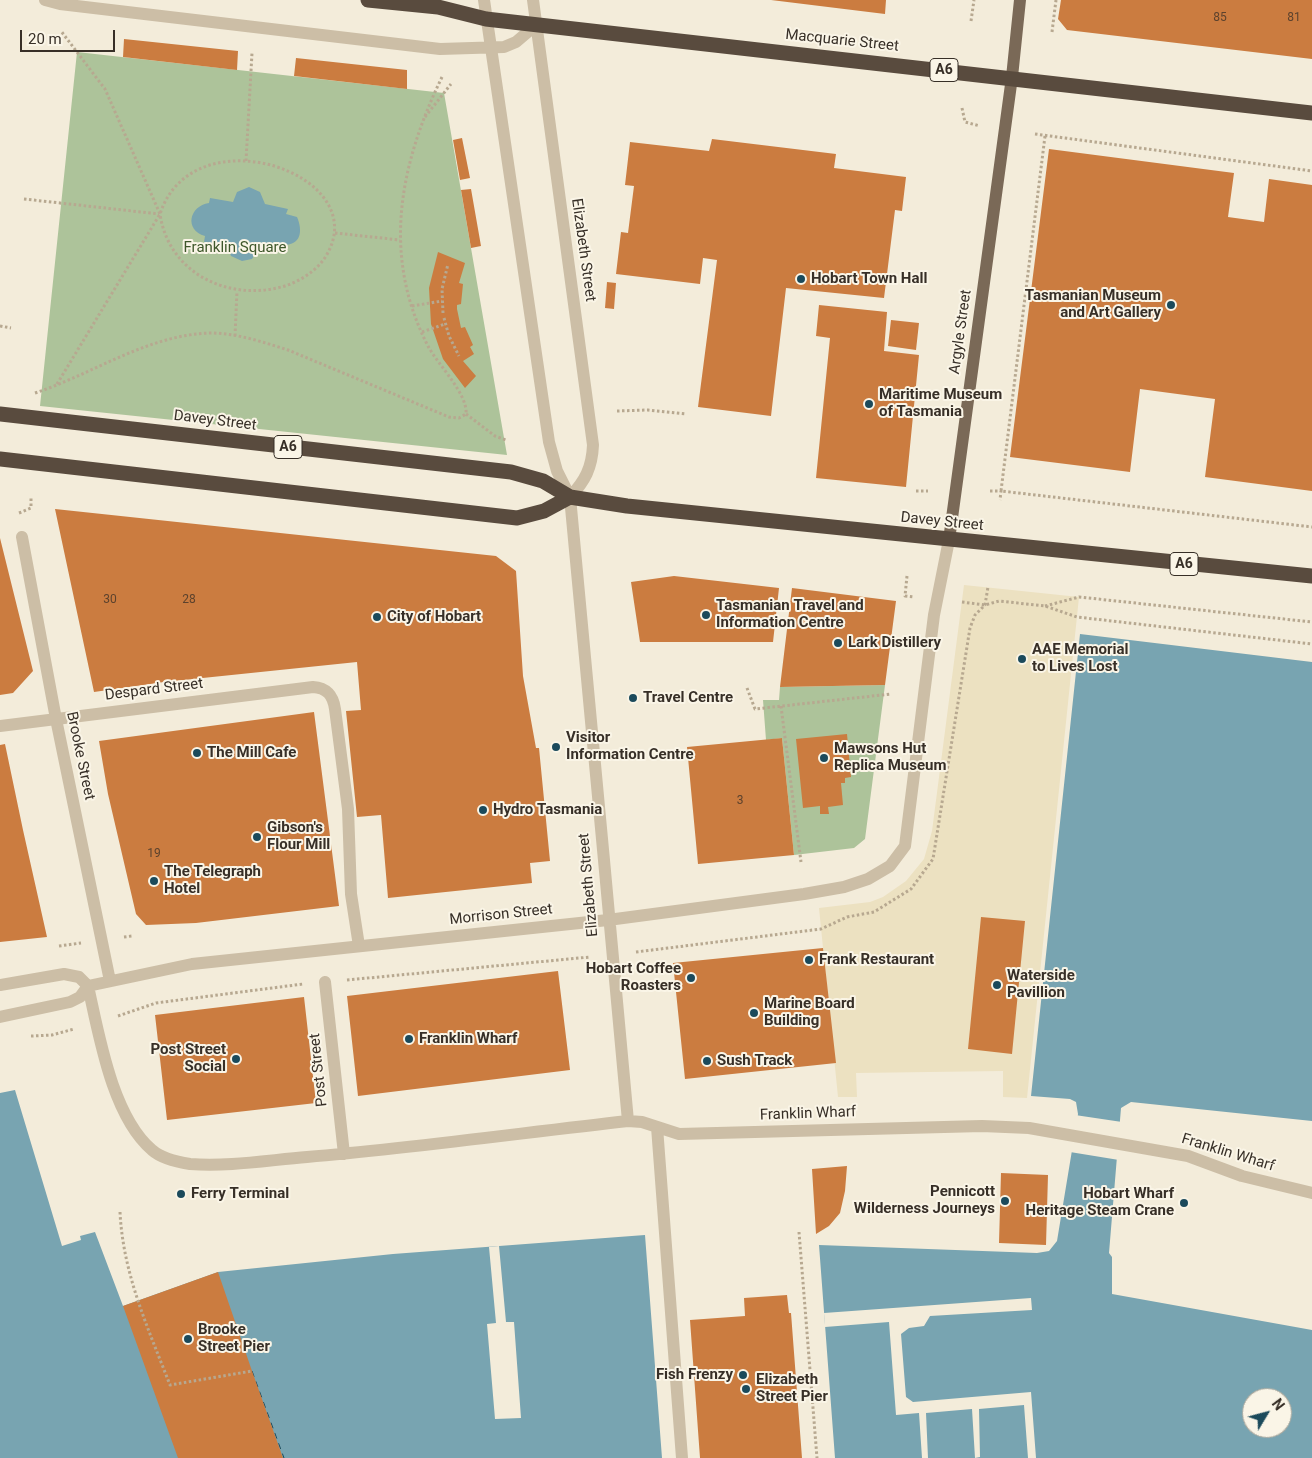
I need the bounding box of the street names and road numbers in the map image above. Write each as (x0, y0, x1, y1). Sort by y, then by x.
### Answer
street label: Macquarie Street (784, 26, 900, 56)
road number: A6 (930, 58, 958, 82)
street label: Elizabeth Street (567, 197, 599, 303)
street label: Argyle Street (946, 289, 976, 375)
street label: Davey Street (173, 407, 257, 435)
road number: A6 (274, 436, 302, 458)
street label: Davey Street (900, 509, 984, 535)
road number: A6 (1170, 552, 1198, 576)
street label: Despard Street (104, 675, 204, 705)
street label: Brooke Street (62, 710, 98, 802)
street label: Elizabeth Street (575, 832, 603, 938)
street label: Morrison Street (449, 901, 553, 929)
street label: Post Street (306, 1032, 332, 1108)
street label: Franklin Wharf (760, 1103, 856, 1125)
street label: Franklin Wharf (1179, 1130, 1277, 1176)

